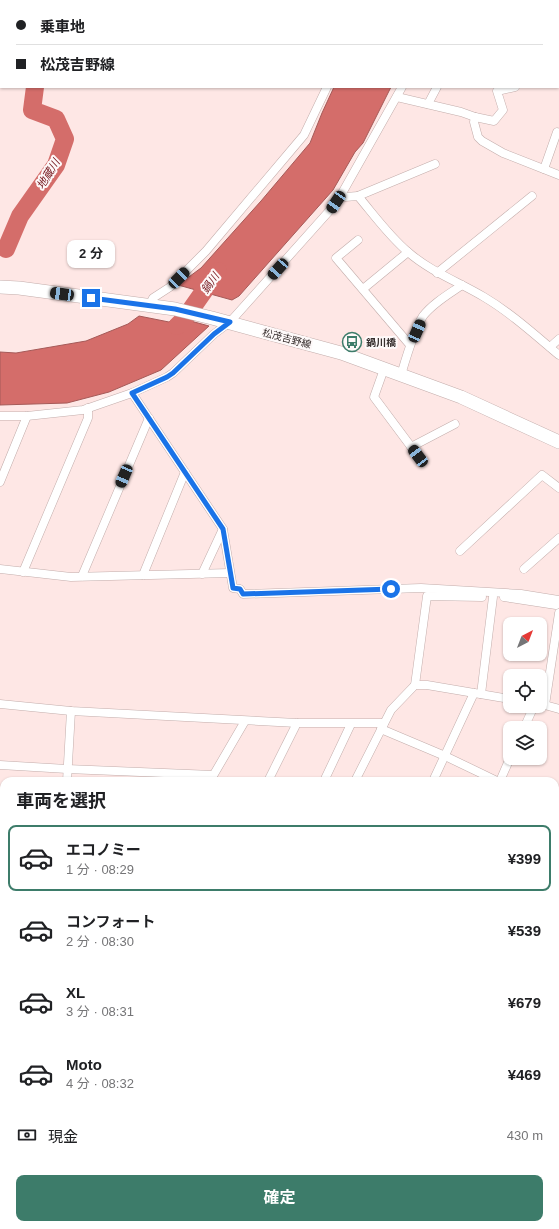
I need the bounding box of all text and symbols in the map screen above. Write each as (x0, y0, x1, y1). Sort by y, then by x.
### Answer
text: 乗車地 (40, 18, 85, 35)
text: 松茂吉野線 (40, 56, 115, 73)
water label: 地蔵川 (34, 156, 62, 191)
car (324, 189, 348, 215)
callout: 2 分 (67, 240, 115, 268)
text: 2 分 (79, 246, 103, 261)
car (266, 256, 290, 282)
car (166, 265, 192, 291)
water label: 鍋川 (199, 270, 222, 295)
car (49, 286, 75, 302)
route end (82, 289, 100, 307)
car (407, 318, 427, 344)
street label: 松茂吉野線 (261, 327, 312, 350)
bus stop icon: 鍋川橋 (341, 331, 363, 353)
place label: 鍋川橋 (366, 337, 396, 348)
car (406, 443, 430, 469)
car (114, 463, 134, 489)
route start (382, 580, 400, 598)
north arrow (503, 617, 547, 661)
map controls (503, 617, 547, 765)
button: locate (503, 669, 547, 713)
button: layers (503, 721, 547, 765)
text: 車両を選択 (16, 791, 106, 811)
icon: car (18, 840, 54, 876)
text: エコノミー (66, 841, 141, 858)
text: ¥399 (508, 850, 541, 867)
text: 1 分 · 08:29 (66, 862, 134, 877)
icon: car (18, 912, 54, 948)
text: コンフォート (66, 913, 156, 930)
text: ¥539 (508, 922, 541, 939)
text: 2 分 · 08:30 (66, 934, 134, 949)
icon: car (18, 984, 54, 1020)
text: XL (66, 984, 85, 1001)
text: ¥679 (508, 994, 541, 1011)
text: 3 分 · 08:31 (66, 1004, 134, 1019)
icon: car (18, 1056, 54, 1092)
text: Moto (66, 1056, 102, 1073)
text: ¥469 (508, 1066, 541, 1083)
text: 4 分 · 08:32 (66, 1076, 134, 1091)
icon: cash (16, 1124, 38, 1146)
text: 現金 (48, 1128, 78, 1145)
text: 430 m (507, 1128, 543, 1143)
button: 確定 (16, 1175, 543, 1221)

